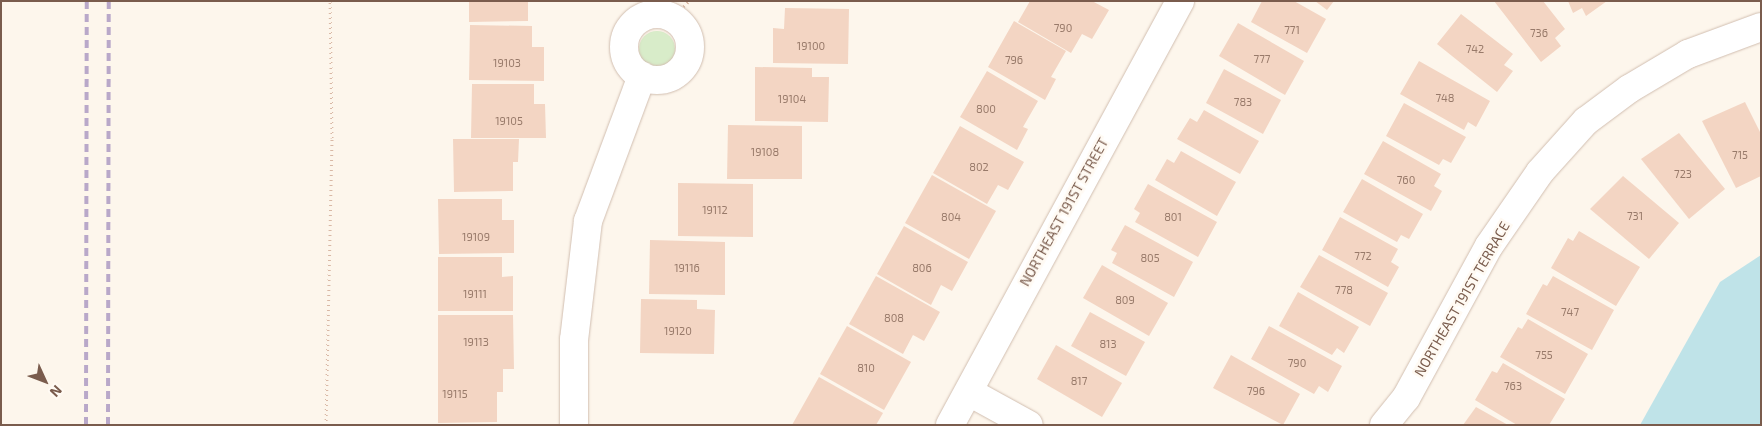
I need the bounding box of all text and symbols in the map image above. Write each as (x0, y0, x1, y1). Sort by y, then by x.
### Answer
house number: 790 (1054, 21, 1072, 35)
house number: 771 (1284, 23, 1300, 37)
house number: 736 (1530, 26, 1548, 40)
house number: 19100 (797, 39, 825, 53)
house number: 742 (1466, 42, 1484, 56)
house number: 777 (1254, 52, 1270, 66)
house number: 796 (1005, 53, 1023, 67)
house number: 19103 (493, 56, 521, 70)
house number: 748 (1435, 91, 1455, 105)
house number: 19104 (778, 92, 806, 106)
house number: 783 (1234, 95, 1252, 109)
house number: 800 (976, 102, 996, 116)
house number: 19105 (495, 114, 523, 128)
street label: NORTHEAST 191ST STREET (1016, 135, 1112, 289)
house number: 19108 (751, 145, 779, 159)
house number: 715 (1732, 148, 1748, 162)
house number: 802 (969, 160, 989, 174)
house number: 723 (1674, 167, 1692, 181)
house number: 760 (1397, 173, 1415, 187)
house number: 19112 (702, 203, 728, 217)
house number: 731 (1627, 209, 1643, 223)
house number: 804 (941, 210, 961, 224)
house number: 801 (1164, 210, 1182, 224)
street label: NORTHEAST 191ST TERRACE (1411, 218, 1513, 380)
house number: 19109 (462, 230, 490, 244)
house number: 772 (1354, 249, 1372, 263)
house number: 805 (1140, 251, 1160, 265)
house number: 19116 (674, 261, 700, 275)
house number: 806 (912, 261, 932, 275)
house number: 778 (1335, 283, 1353, 297)
house number: 19111 (463, 287, 487, 301)
house number: 809 (1115, 293, 1135, 307)
house number: 747 (1561, 305, 1579, 319)
house number: 808 (884, 311, 904, 325)
house number: 19120 (664, 324, 692, 338)
house number: 19113 (463, 335, 489, 349)
house number: 813 (1099, 337, 1117, 351)
house number: 755 (1535, 348, 1553, 362)
north arrow (20, 356, 70, 406)
house number: 790 (1288, 356, 1306, 370)
house number: 810 (857, 361, 875, 375)
house number: 817 (1071, 374, 1087, 388)
house number: 763 (1504, 379, 1522, 393)
text: N (47, 382, 66, 401)
house number: 796 (1247, 384, 1265, 398)
house number: 19115 (442, 387, 468, 401)

